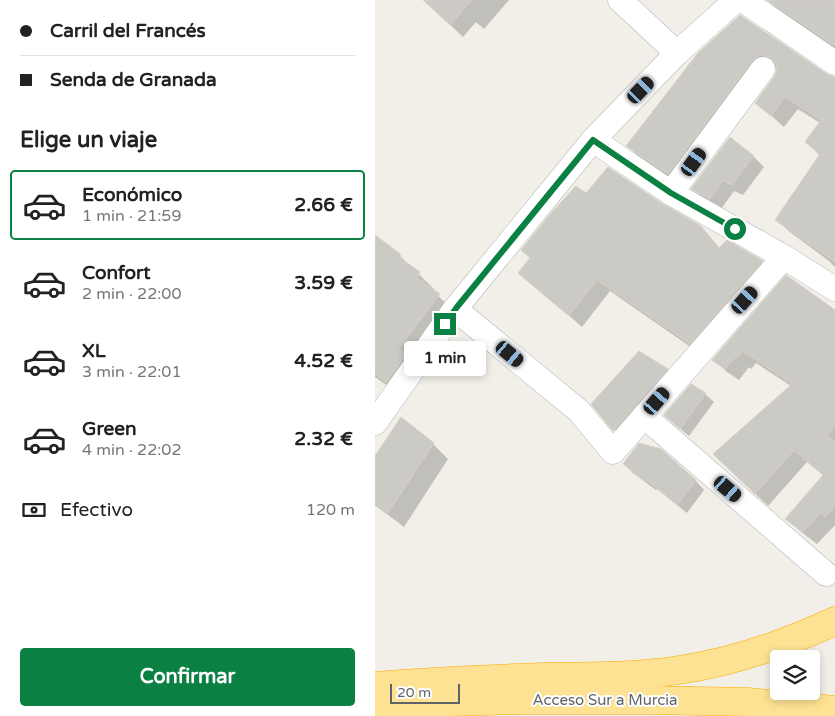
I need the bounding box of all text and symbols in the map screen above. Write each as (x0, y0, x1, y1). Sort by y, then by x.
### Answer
text: Carril del Francés (50, 20, 206, 42)
text: Senda de Granada (50, 69, 217, 91)
car (625, 74, 656, 106)
text: Elige un viaje (20, 127, 157, 153)
car (679, 145, 708, 179)
icon: car (22, 183, 67, 228)
text: Económico (82, 184, 182, 206)
text: 2.66 € (294, 194, 353, 216)
text: 1 min · 21:59 (82, 206, 181, 226)
route start (724, 218, 746, 240)
icon: car (22, 261, 67, 306)
text: Confort (82, 262, 151, 284)
text: 3.59 € (294, 272, 353, 294)
text: 2 min · 22:00 (82, 284, 181, 304)
car (729, 284, 760, 316)
route end (434, 313, 456, 335)
icon: car (22, 339, 67, 384)
car (493, 339, 526, 369)
text: XL (82, 340, 106, 362)
callout: 1 min (404, 342, 486, 376)
text: 1 min (424, 348, 466, 368)
text: 4.52 € (294, 350, 353, 372)
text: 3 min · 22:01 (82, 362, 181, 382)
car (641, 385, 672, 417)
icon: car (22, 417, 67, 462)
text: Green (82, 418, 136, 440)
text: 2.32 € (294, 428, 353, 450)
text: 4 min · 22:02 (82, 440, 181, 460)
car (711, 473, 744, 505)
icon: cash (20, 496, 48, 524)
text: Efectivo (60, 499, 133, 521)
text: 120 m (306, 500, 355, 520)
button: Confirmar (20, 648, 355, 706)
map controls (770, 650, 820, 700)
button: layers (770, 650, 820, 700)
scale bar (390, 681, 460, 704)
text: 20 m (397, 684, 431, 701)
street label: Acceso Sur a Murcia (533, 691, 677, 709)

